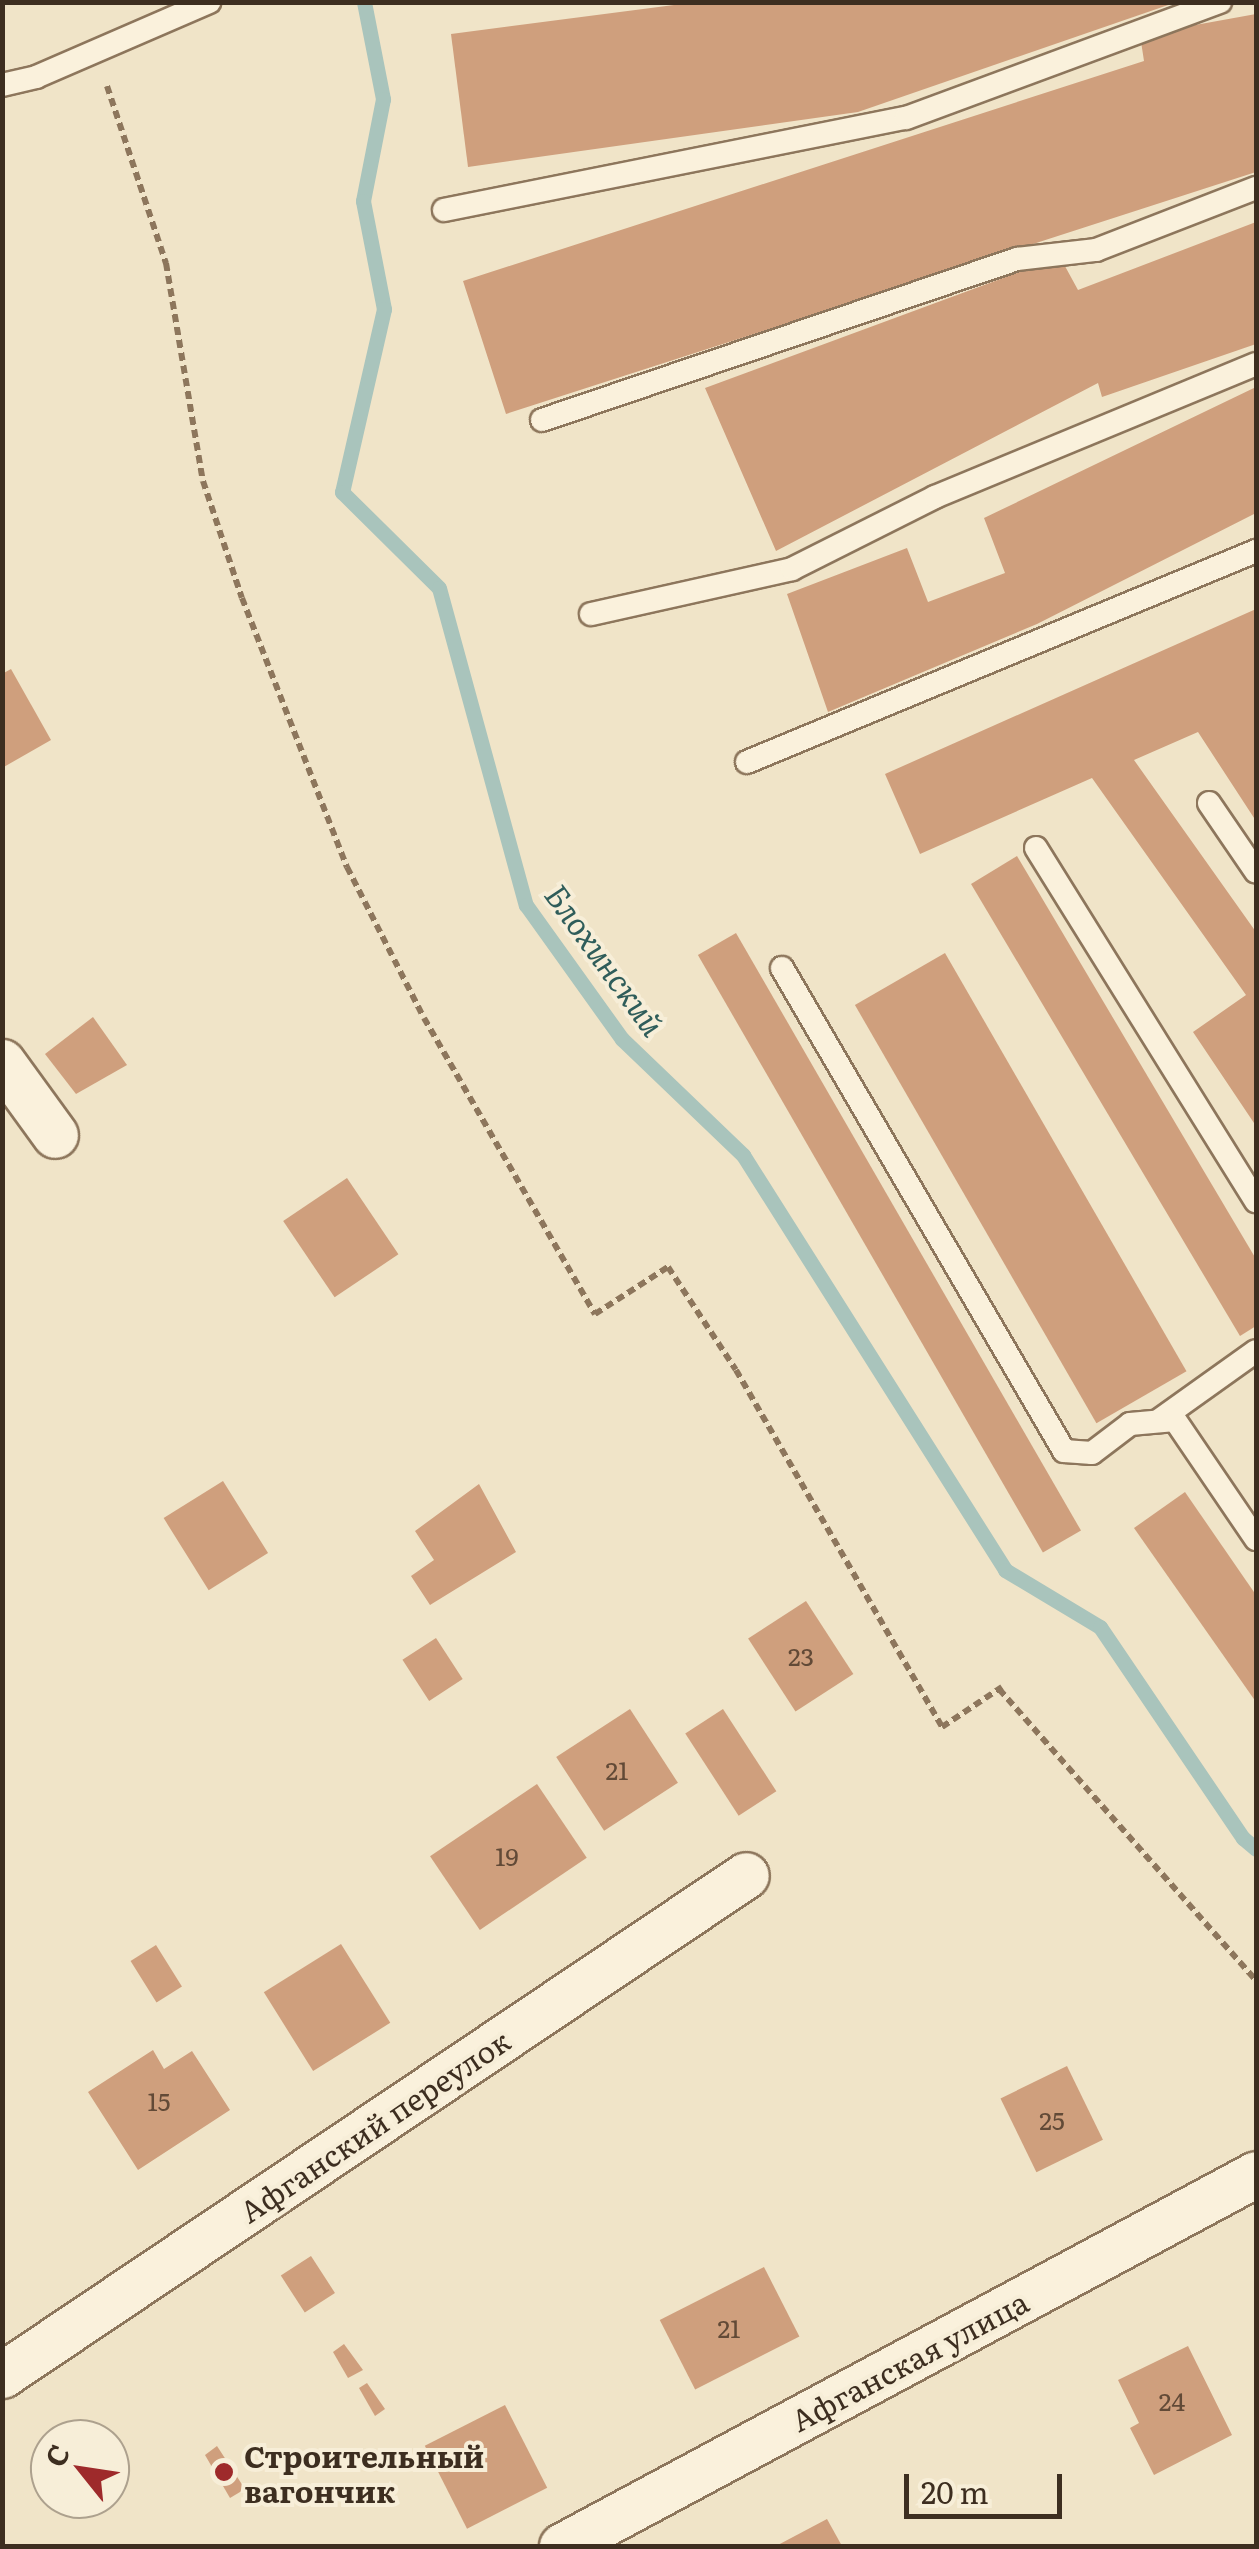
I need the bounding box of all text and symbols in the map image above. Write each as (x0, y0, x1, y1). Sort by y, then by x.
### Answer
water label: Блохинский (538, 876, 674, 1042)
house number: 23 (788, 1641, 814, 1671)
house number: 21 (606, 1755, 628, 1785)
house number: 19 (495, 1841, 519, 1871)
street label: Афганский переулок (232, 2021, 516, 2229)
house number: 15 (148, 2086, 170, 2116)
house number: 25 (1039, 2105, 1065, 2135)
street label: Афганская улица (784, 2282, 1034, 2438)
house number: 21 (718, 2313, 740, 2343)
house number: 24 (1159, 2386, 1185, 2416)
north arrow (30, 2419, 130, 2519)
text: С (33, 2436, 79, 2474)
place label: Строительный вагончик (244, 2437, 484, 2508)
scale bar (909, 2454, 1066, 2516)
marker: Строительный вагончик (213, 2461, 235, 2483)
text: 20 m (921, 2469, 989, 2513)

